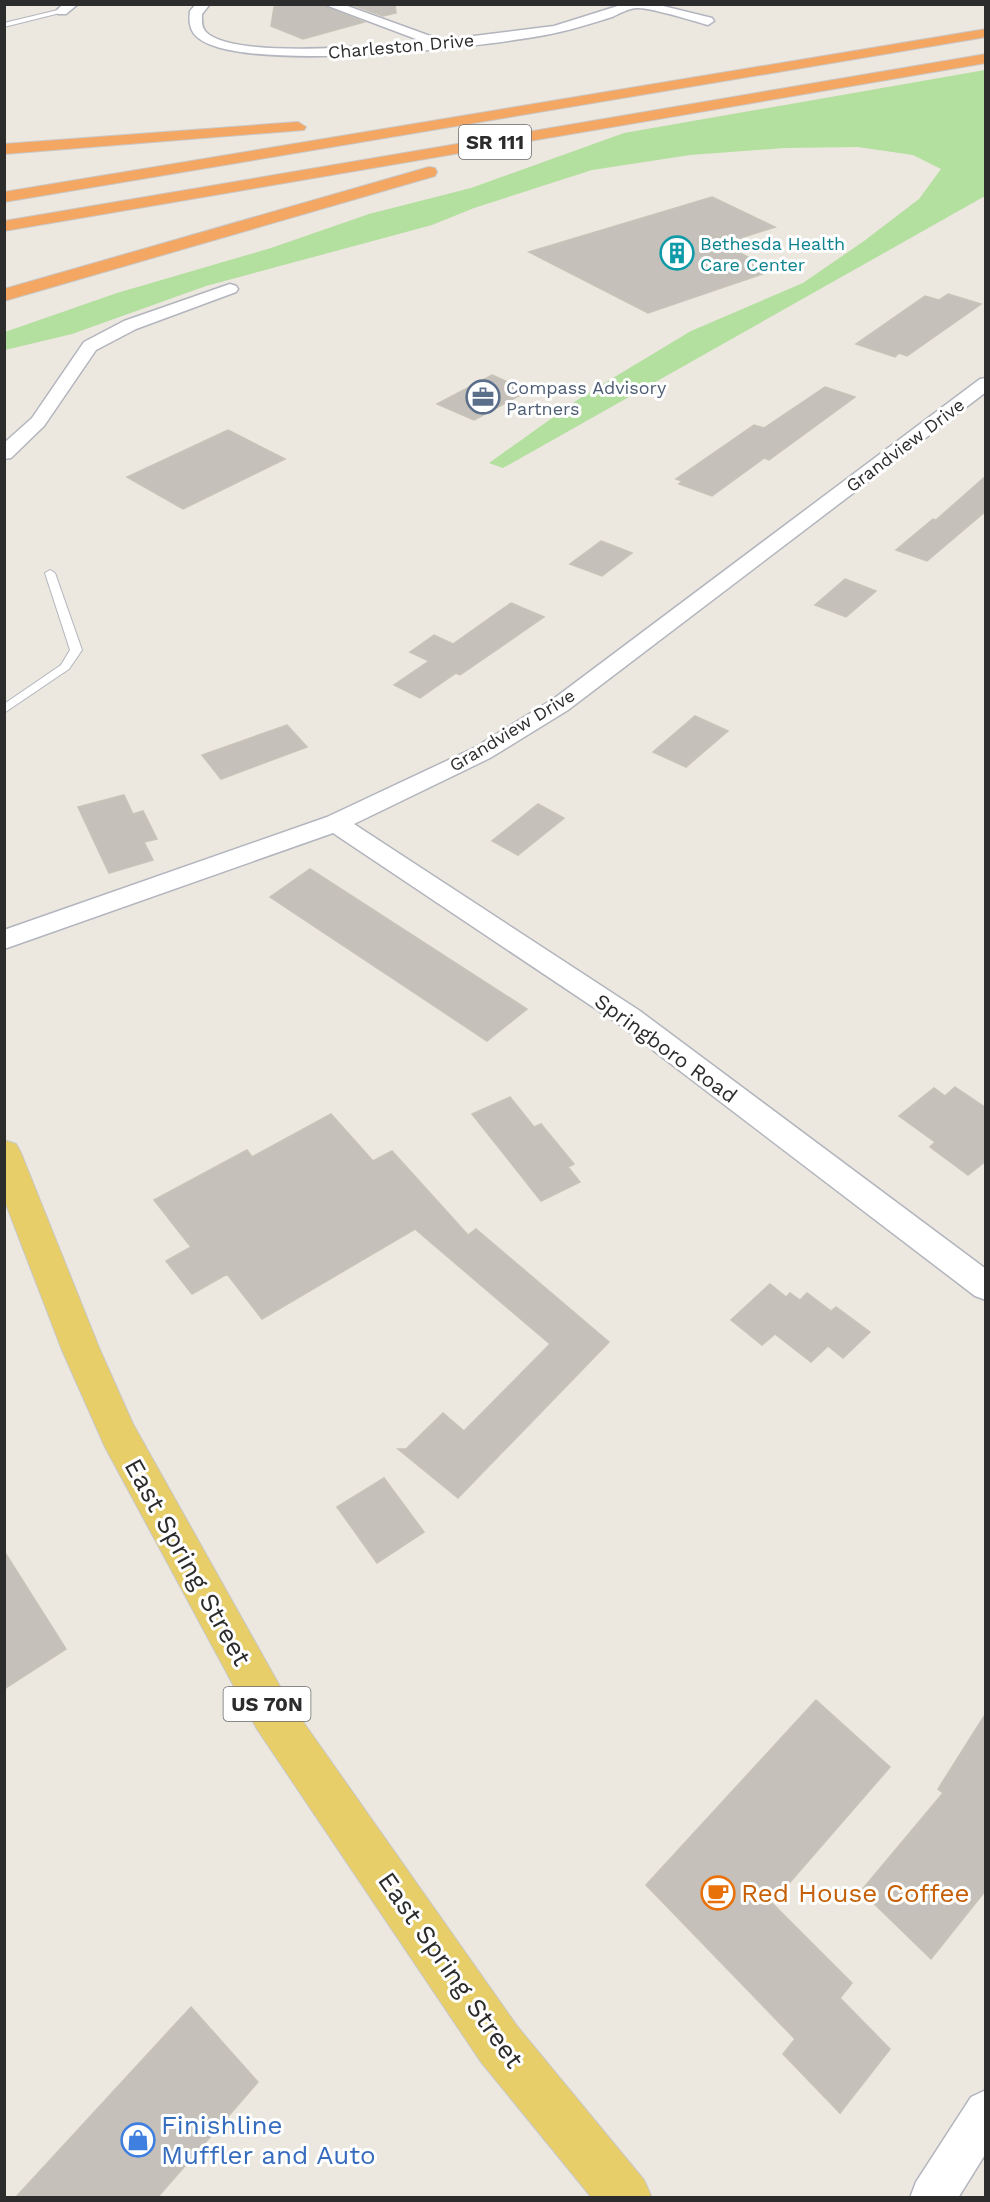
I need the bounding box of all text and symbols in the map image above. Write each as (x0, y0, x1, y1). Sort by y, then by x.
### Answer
street label: Charleston Drive (327, 29, 475, 63)
road number: SR 111 (459, 125, 531, 159)
place label: Bethesda Health Care Center (700, 233, 845, 275)
building icon: Bethesda Health Care Center (659, 235, 695, 271)
place label: Compass Advisory Partners (506, 377, 667, 419)
office icon: Compass Advisory Partners (465, 379, 501, 415)
street label: Grandview Drive (842, 394, 968, 496)
street label: Grandview Drive (445, 684, 579, 776)
street label: Springboro Road (590, 988, 742, 1108)
street label: East Spring Street (119, 1453, 257, 1671)
road number: US 70N (224, 1687, 310, 1721)
street label: East Spring Street (372, 1866, 530, 2074)
cafe icon: Red House Coffee (700, 1875, 736, 1911)
place label: Red House Coffee (741, 1878, 969, 1908)
place label: Finishline Muffler and Auto (161, 2110, 376, 2170)
shop icon: Finishline Muffler and Auto (120, 2122, 156, 2158)

